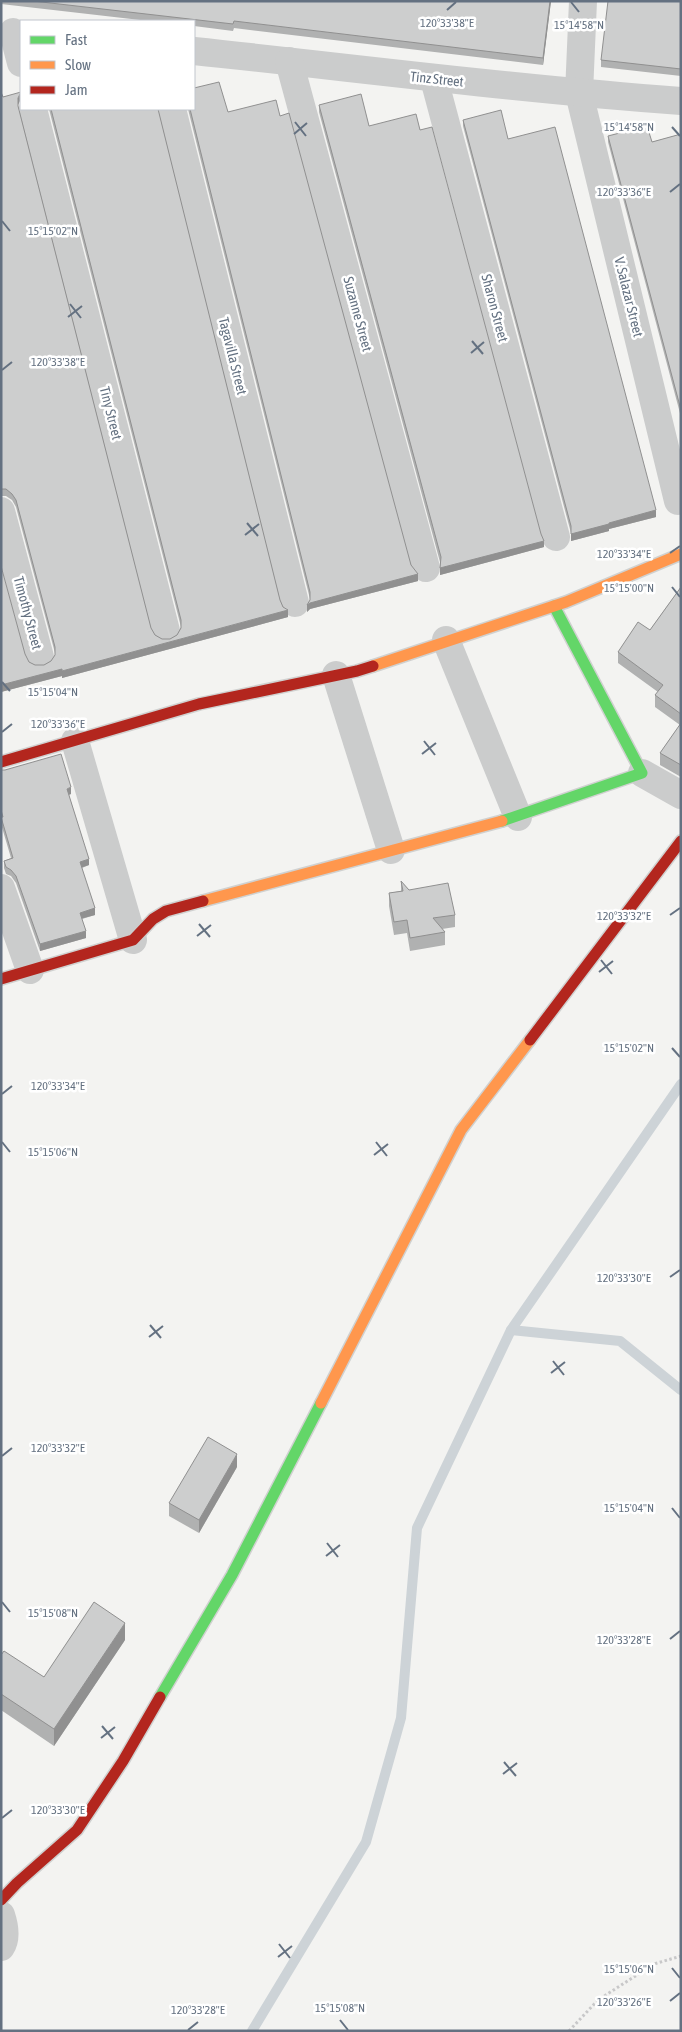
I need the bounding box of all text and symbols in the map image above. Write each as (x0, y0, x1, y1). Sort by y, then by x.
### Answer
text: 120°33'38"E (420, 16, 474, 30)
text: 15°14'58"N (554, 18, 604, 32)
legend (20, 20, 195, 110)
text: Fast (65, 31, 87, 48)
text: Slow (65, 56, 91, 73)
street label: Tinz Street (410, 68, 464, 90)
text: Jam (65, 81, 88, 98)
text: 15°14'58"N (604, 120, 654, 134)
text: 120°33'36"E (597, 185, 651, 199)
text: 15°15'02"N (28, 224, 78, 238)
street label: V. Salazar Street (611, 255, 647, 339)
street label: Sharon Street (478, 272, 512, 344)
street label: Suzanne Street (340, 275, 376, 353)
street label: Tagavilla Street (216, 316, 250, 396)
text: 120°33'38"E (31, 355, 85, 369)
street label: Tiny Street (97, 385, 125, 441)
text: 120°33'34"E (597, 547, 651, 561)
street label: Timothy Street (11, 575, 45, 651)
text: 15°15'00"N (604, 581, 654, 595)
text: 15°15'04"N (28, 685, 78, 699)
text: 120°33'36"E (31, 717, 85, 731)
text: 120°33'32"E (597, 909, 651, 923)
text: 15°15'02"N (604, 1041, 654, 1055)
text: 120°33'34"E (31, 1079, 85, 1093)
text: 15°15'06"N (28, 1145, 78, 1159)
text: 120°33'30"E (597, 1271, 651, 1285)
text: 120°33'32"E (31, 1441, 85, 1455)
text: 15°15'04"N (604, 1501, 654, 1515)
text: 15°15'08"N (28, 1606, 78, 1620)
text: 120°33'28"E (597, 1633, 651, 1647)
text: 120°33'30"E (31, 1803, 85, 1817)
text: 15°15'06"N (604, 1962, 654, 1976)
text: 120°33'26"E (597, 1995, 651, 2009)
text: 15°15'08"N (315, 2001, 365, 2015)
text: 120°33'28"E (171, 2003, 225, 2017)

